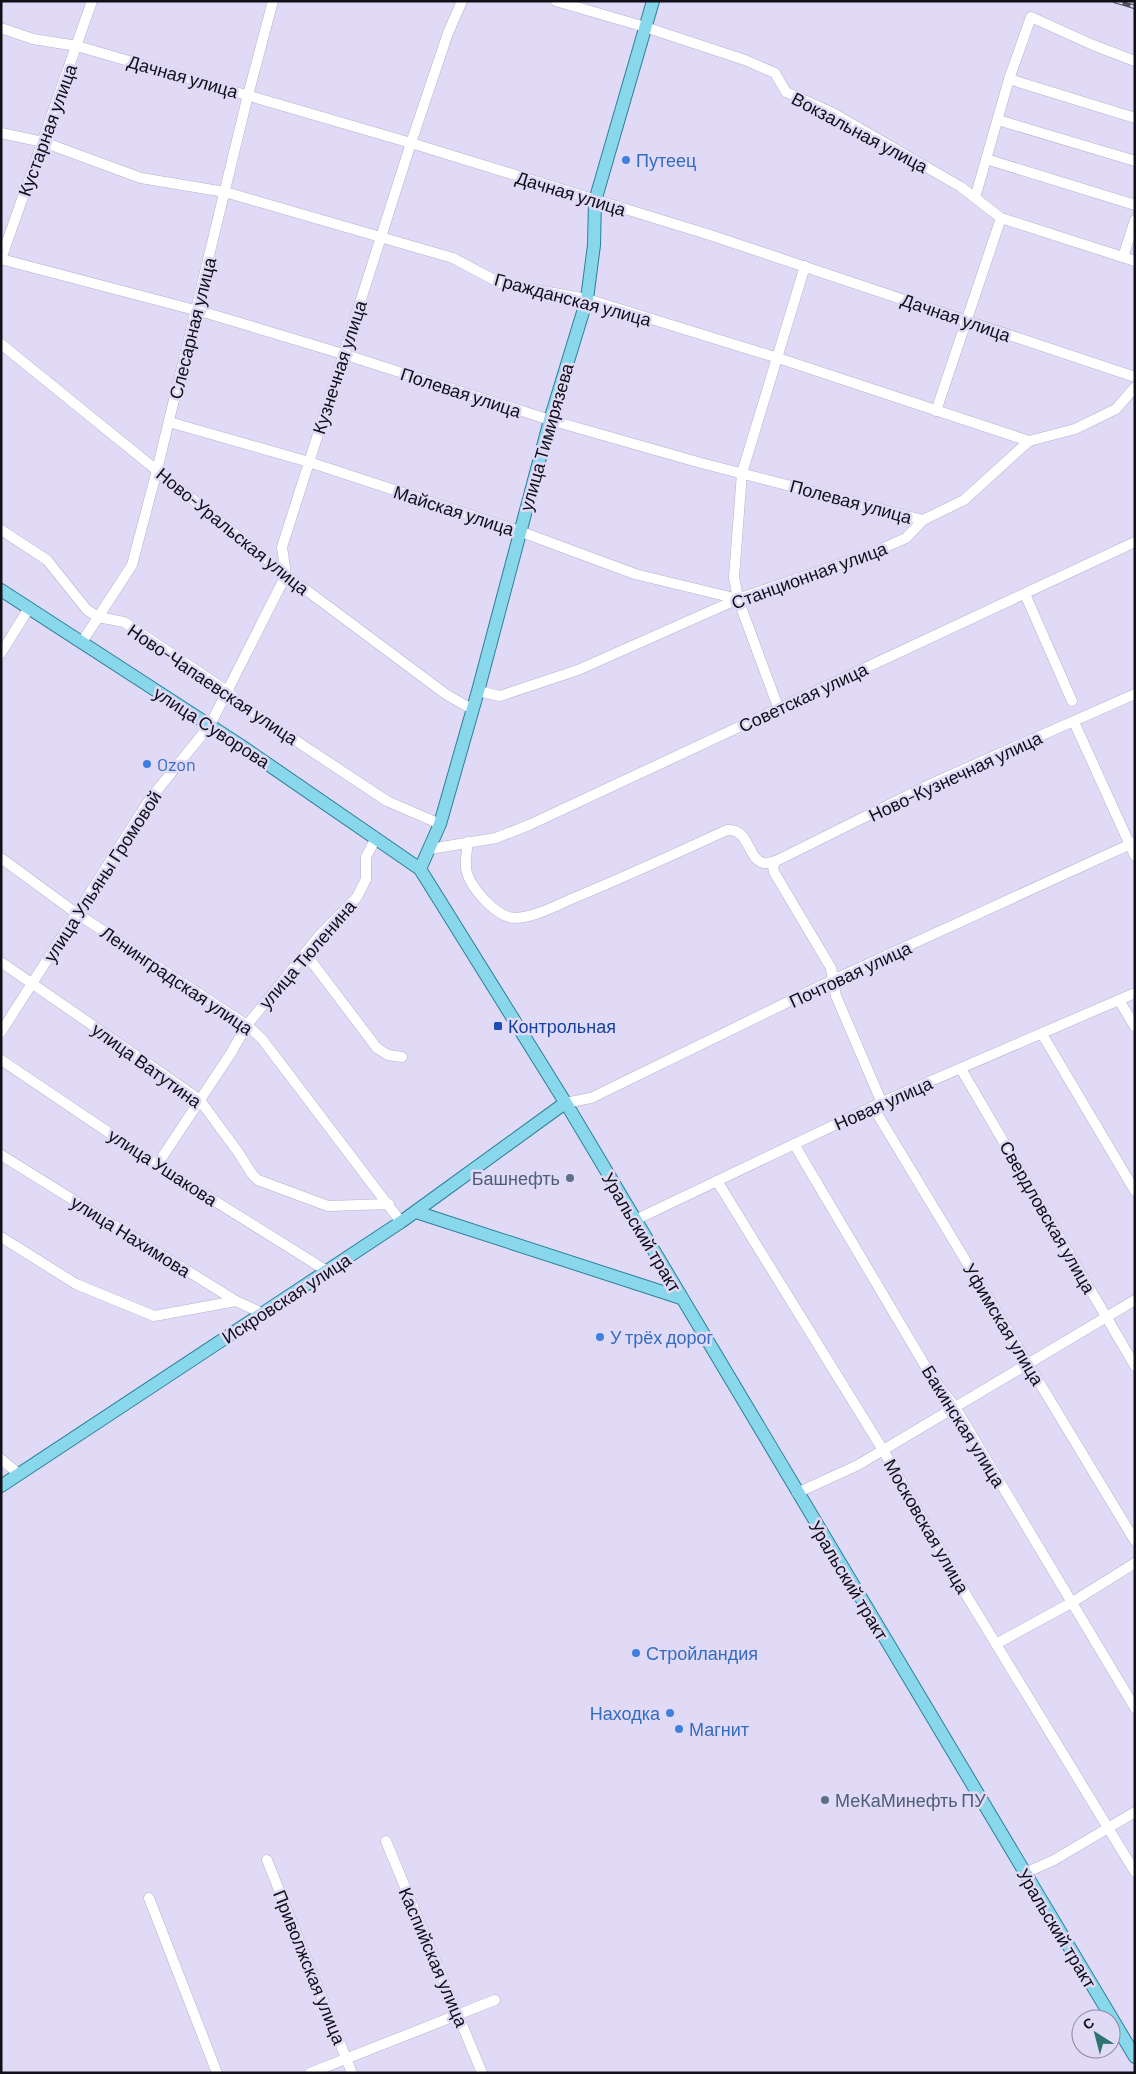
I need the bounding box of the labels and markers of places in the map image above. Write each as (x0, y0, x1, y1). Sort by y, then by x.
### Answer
place label: Путеец (636, 149, 696, 171)
marker: Путеец (620, 154, 632, 166)
place label: Ozon (157, 753, 196, 775)
marker: Ozon (141, 758, 153, 770)
place label: Контрольная (508, 1015, 616, 1037)
marker: Контрольная (492, 1020, 504, 1032)
place label: Башнефть (472, 1167, 560, 1189)
marker: Башнефть (564, 1172, 576, 1184)
place label: У трёх дорог (610, 1326, 713, 1348)
marker: У трёх дорог (594, 1331, 606, 1343)
place label: Стройландия (646, 1642, 758, 1664)
marker: Стройландия (630, 1647, 642, 1659)
place label: Находка (590, 1702, 661, 1724)
marker: Находка (664, 1707, 676, 1719)
place label: Магнит (689, 1718, 749, 1740)
marker: Магнит (673, 1723, 685, 1735)
place label: МеКаМинефть ПУ (835, 1789, 986, 1811)
marker: МеКаМинефть ПУ (819, 1794, 831, 1806)

